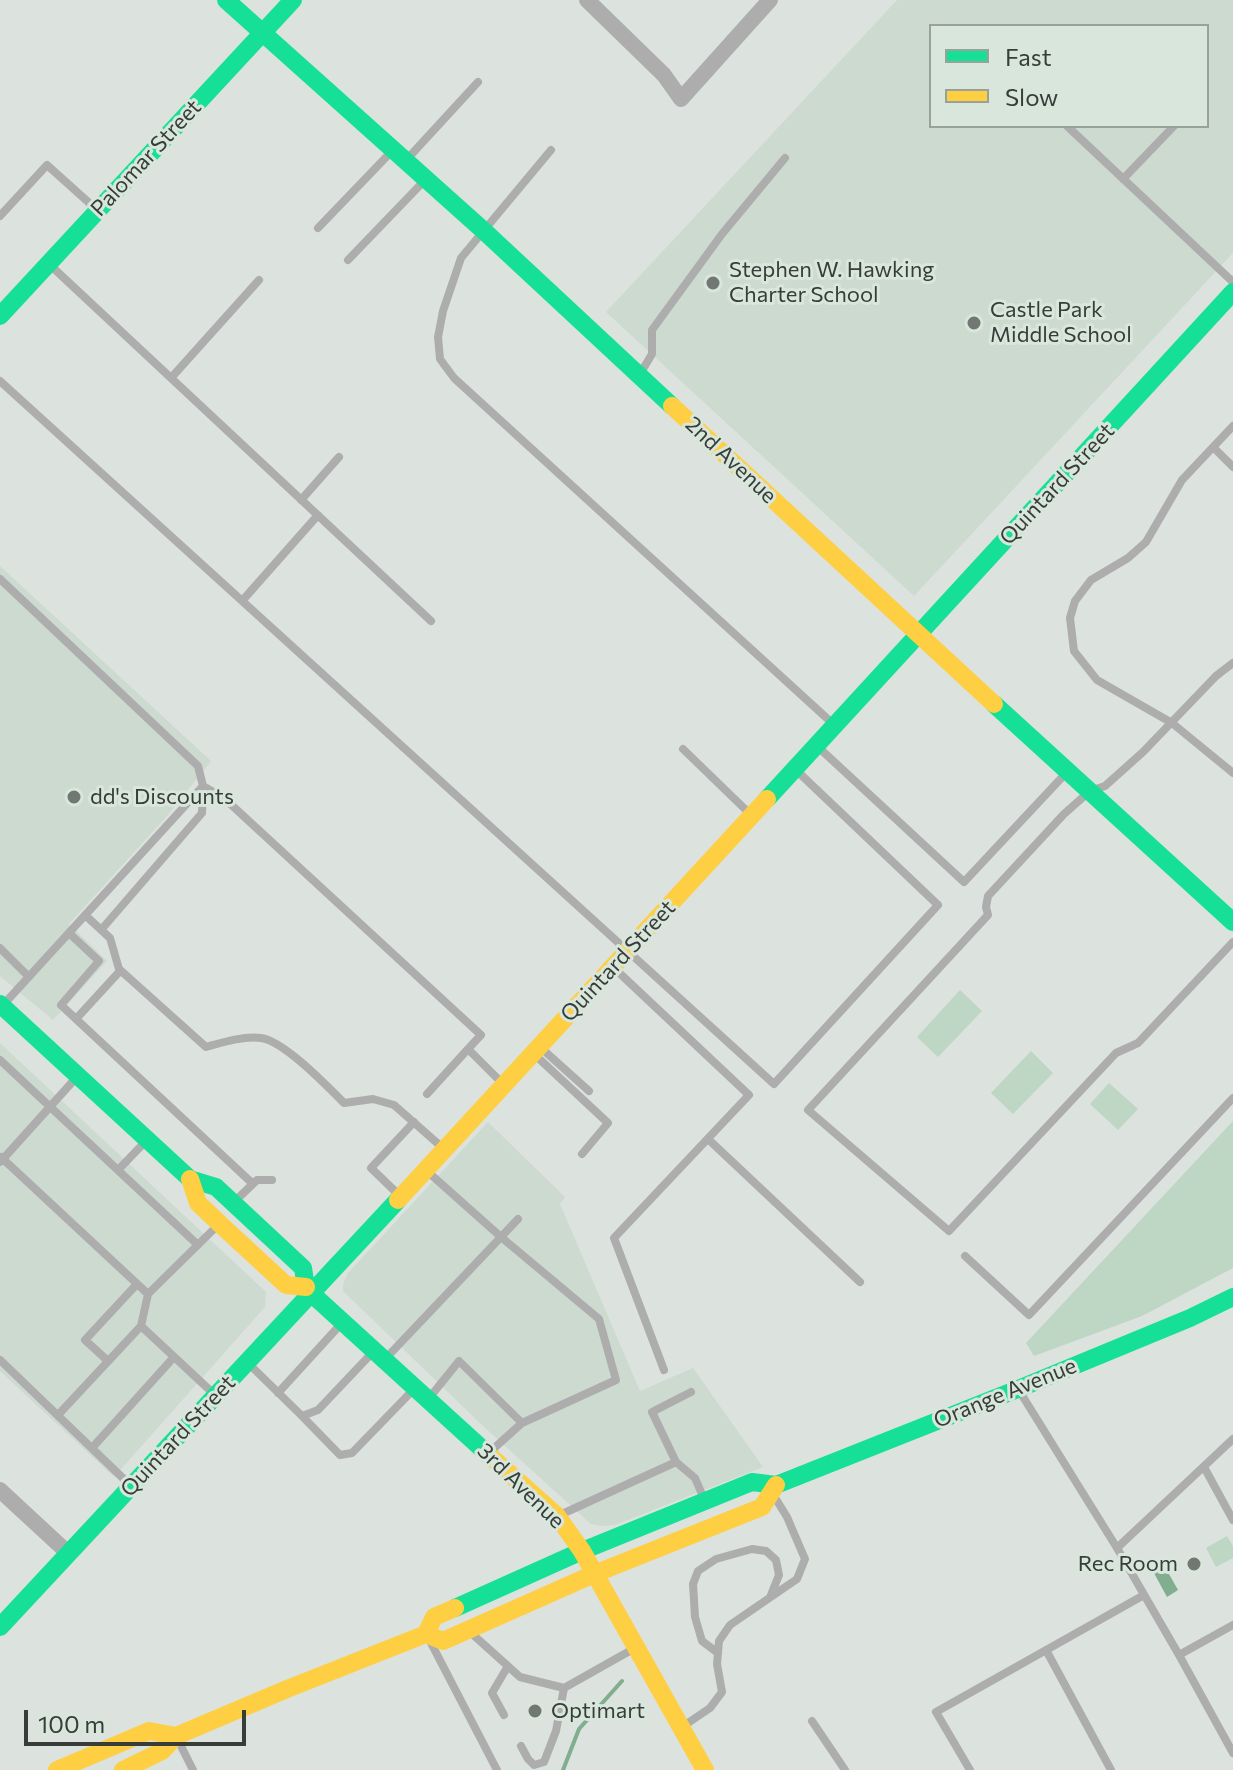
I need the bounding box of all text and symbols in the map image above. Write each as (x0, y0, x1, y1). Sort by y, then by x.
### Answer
legend (929, 24, 1209, 128)
text: Fast (1005, 42, 1052, 71)
text: Slow (1005, 82, 1058, 111)
street label: Palomar Street (85, 94, 207, 222)
place label: Stephen W. Hawking Charter School (729, 257, 934, 308)
marker: Stephen W. Hawking Charter School (704, 274, 722, 292)
place label: Castle Park Middle School (990, 297, 1132, 348)
marker: Castle Park Middle School (965, 314, 983, 332)
street label: 2nd Avenue (680, 411, 782, 509)
street label: Quintard Street (994, 418, 1120, 550)
place label: dd's Discounts (90, 784, 234, 810)
marker: dd's Discounts (65, 788, 83, 806)
street label: Quintard Street (555, 895, 681, 1027)
street label: Orange Avenue (930, 1352, 1080, 1434)
street label: Quintard Street (115, 1370, 241, 1502)
street label: 3rd Avenue (472, 1438, 570, 1534)
place label: Rec Room (1078, 1551, 1178, 1577)
marker: Rec Room (1185, 1555, 1203, 1573)
scale bar (28, 1694, 250, 1744)
place label: Optimart (551, 1698, 645, 1724)
marker: Optimart (526, 1702, 544, 1720)
text: 100 m (38, 1709, 105, 1738)

